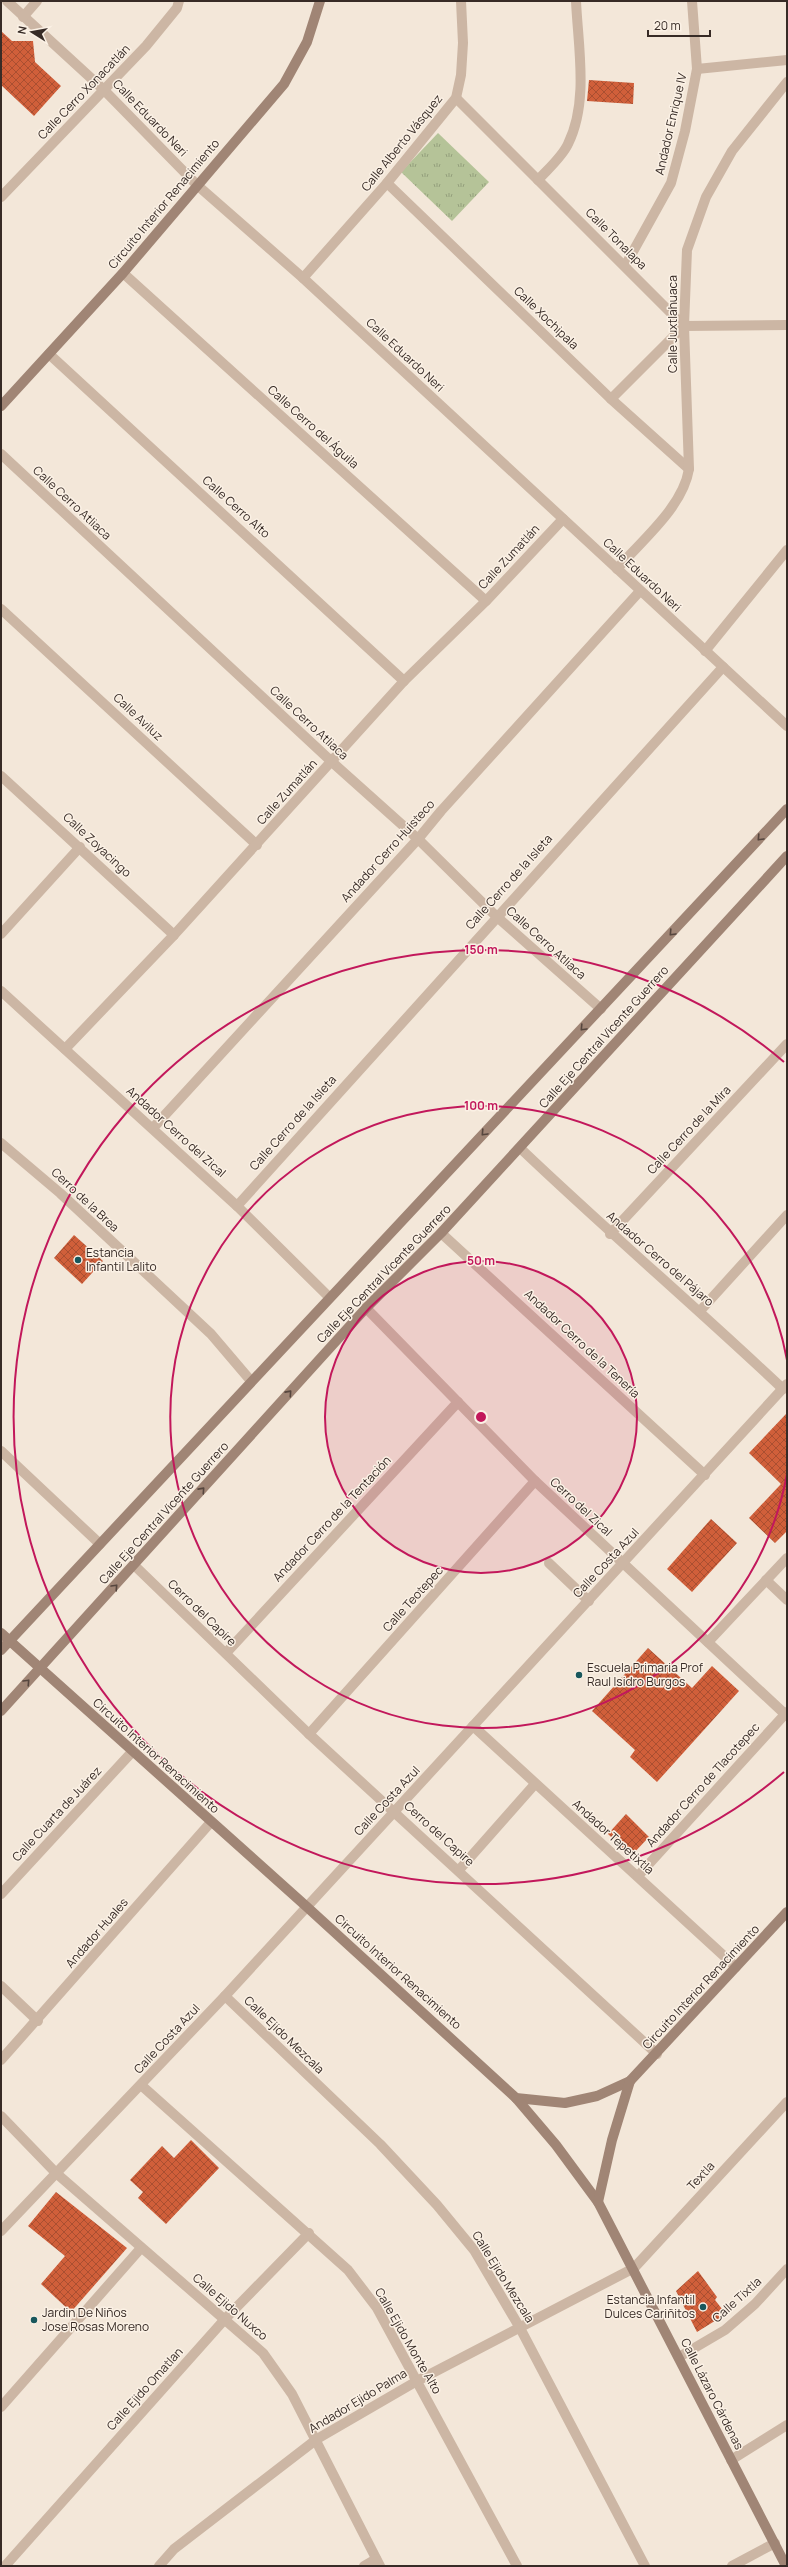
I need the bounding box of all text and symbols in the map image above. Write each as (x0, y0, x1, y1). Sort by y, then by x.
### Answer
north arrow (12, 12, 52, 52)
scale bar (648, 12, 710, 38)
text: 20 m (654, 17, 681, 34)
text: N (14, 25, 30, 35)
street label: Calle Cerro Xonacatlán (34, 40, 134, 143)
street label: Andador Enrique IV (651, 70, 691, 177)
street label: Calle Eduardo Neri (109, 75, 192, 160)
street label: Calle Alberto Vásquez (357, 91, 446, 195)
street label: Circuito Interior Renacimiento (104, 135, 223, 272)
street label: Calle Tonalapa (582, 204, 651, 273)
street label: Calle Juxtlahuaca (664, 275, 681, 373)
street label: Calle Xochipala (510, 282, 583, 353)
street label: Calle Eduardo Neri (363, 314, 448, 395)
street label: Calle Cerro del Águila (264, 381, 363, 472)
street label: Calle Cerro Atliaca (29, 462, 115, 543)
street label: Calle Cerro Alto (199, 472, 274, 542)
street label: Calle Zumatlán (474, 521, 543, 593)
street label: Calle Eduardo Neri (600, 534, 685, 615)
street label: Calle Cerro Atliaca (266, 682, 352, 763)
street label: Calle Aviluz (110, 689, 167, 744)
street label: Calle Zumatlán (253, 755, 321, 828)
street label: Andador Cerro Huisteco (337, 796, 438, 906)
street label: Calle Zoyacingo (59, 808, 135, 881)
street label: Calle Cerro de la Isleta (461, 830, 556, 933)
one-way arrow (758, 833, 765, 841)
street label: Calle Cerro Atliaca (503, 902, 590, 983)
one-way arrow (669, 928, 677, 936)
text: 150 m (464, 941, 498, 958)
street label: Calle Eje Central Vicente Guerrero (535, 962, 672, 1112)
one-way arrow (580, 1023, 588, 1031)
street label: Calle Cerro de la Isleta (245, 1071, 340, 1174)
street label: Calle Cerro de la Mira (643, 1081, 734, 1178)
street label: Andador Cerro del Zical (123, 1082, 230, 1181)
text: 100 m (464, 1097, 498, 1114)
one-way arrow (481, 1128, 489, 1136)
street label: Cerro de la Brea (48, 1164, 123, 1236)
street label: Calle Eje Central Vicente Guerrero (313, 1201, 455, 1347)
street label: Andador Cerro del Pájaro (603, 1207, 718, 1310)
place label: Estancia Infantil Lalito (86, 1244, 157, 1275)
text: 50 m (467, 1252, 495, 1269)
marker: Estancia Infantil Lalito (73, 1255, 83, 1265)
street label: Andador Cerro de la Tenería (521, 1285, 644, 1402)
one-way arrow (284, 1391, 291, 1398)
centre of rings (474, 1410, 488, 1424)
street label: Calle Eje Central Vicente Guerrero (95, 1438, 232, 1588)
street label: Andador Cerro de la Tentación (269, 1452, 395, 1585)
street label: Cerro del Zical (547, 1473, 616, 1540)
one-way arrow (198, 1487, 205, 1495)
street label: Calle Costa Azul (569, 1524, 643, 1601)
street label: Calle Teotepec (379, 1562, 447, 1635)
street label: Cerro del Capire (164, 1575, 240, 1650)
one-way arrow (111, 1584, 118, 1592)
place label: Escuela Primaria Prof Raul Isidro Burgos (587, 1659, 704, 1690)
marker: Escuela Primaria Prof Raul Isidro Burgos (574, 1670, 584, 1680)
one-way arrow (23, 1680, 30, 1687)
street label: Circuito Interior Renacimiento (89, 1694, 223, 1817)
street label: Andador Cerro de Tlacotepec (642, 1719, 763, 1851)
street label: Calle Cuarta de Juárez (8, 1762, 105, 1865)
street label: Calle Costa Azul (350, 1762, 424, 1839)
street label: Andador Tepetixtla (569, 1795, 658, 1878)
street label: Cerro del Capire (400, 1797, 478, 1870)
street label: Andador Huales (61, 1894, 132, 1971)
street label: Circuito Interior Renacimiento (331, 1910, 465, 2033)
street label: Circuito Interior Renacimiento (638, 1921, 763, 2053)
street label: Calle Ejido Mezcala (241, 1992, 328, 2077)
street label: Calle Costa Azul (130, 2000, 204, 2077)
street label: Textla (683, 2158, 718, 2194)
street label: Calle Ejido Mezcala (468, 2228, 539, 2326)
street label: Calle Ejido Nuxco (189, 2269, 272, 2344)
street label: Calle Tixtla (708, 2273, 765, 2326)
street label: Calle Ejido Monte Alto (371, 2285, 446, 2397)
place label: Estancia Infantil Dulces Cariñitos (605, 2291, 695, 2322)
marker: Estancia Infantil Dulces Cariñitos (698, 2302, 708, 2312)
place label: Jardin De Niños Jose Rosas Moreno (42, 2304, 149, 2335)
marker: Jardin De Niños Jose Rosas Moreno (29, 2315, 39, 2325)
street label: Calle Lázaro Cárdenas (677, 2335, 748, 2452)
street label: Calle Ejido Omatlan (103, 2343, 187, 2434)
street label: Andador Ejido Palma (305, 2364, 410, 2437)

